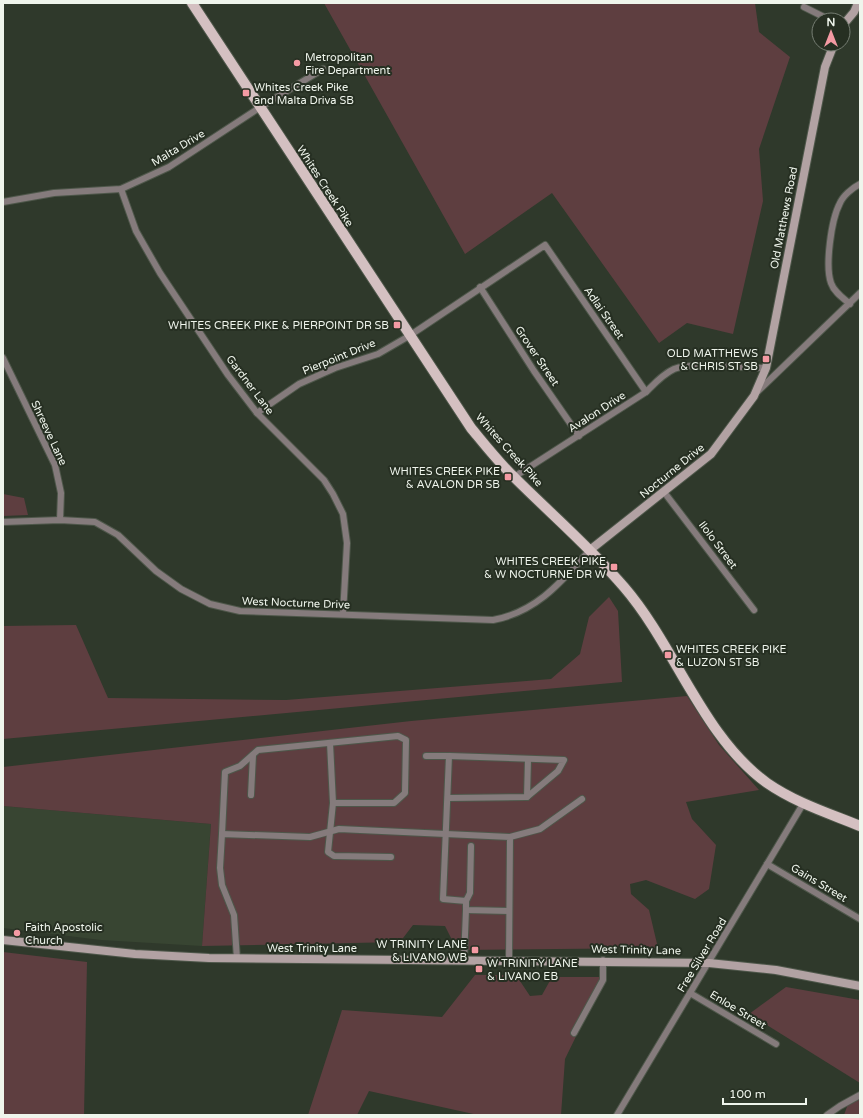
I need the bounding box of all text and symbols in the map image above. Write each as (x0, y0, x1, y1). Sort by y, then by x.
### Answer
north arrow (811, 12, 851, 52)
text: N (827, 16, 835, 29)
place label: Metropolitan Fire Department (305, 51, 390, 77)
marker: Metropolitan Fire Department (292, 58, 302, 68)
place label: Whites Creek Pike and Malta Driva SB (254, 81, 354, 107)
marker: Whites Creek Pike and Malta Driva SB (241, 88, 251, 98)
street label: Malta Drive (149, 127, 207, 169)
street label: Whites Creek Pike (294, 143, 356, 229)
street label: Old Matthews Road (768, 166, 800, 270)
street label: Adlai Street (581, 284, 627, 342)
place label: WHITES CREEK PIKE & PIERPOINT DR SB (168, 319, 389, 332)
marker: WHITES CREEK PIKE & PIERPOINT DR SB (392, 320, 402, 330)
street label: Grover Street (512, 324, 562, 388)
street label: Pierpoint Drive (301, 336, 377, 378)
place label: OLD MATTHEWS & CHRIS ST SB (667, 347, 758, 373)
street label: Gardner Lane (223, 353, 277, 417)
marker: OLD MATTHEWS & CHRIS ST SB (761, 354, 771, 364)
street label: Avalon Drive (566, 389, 628, 435)
street label: Shreeve Lane (28, 398, 70, 468)
street label: Whites Creek Pike (473, 411, 545, 489)
street label: Nocturne Drive (637, 441, 707, 501)
place label: WHITES CREEK PIKE & AVALON DR SB (389, 465, 500, 491)
marker: WHITES CREEK PIKE & AVALON DR SB (503, 472, 513, 482)
street label: Ilolo Street (696, 519, 740, 571)
place label: WHITES CREEK PIKE & W NOCTURNE DR W (484, 555, 606, 581)
marker: WHITES CREEK PIKE & W NOCTURNE DR W (609, 562, 619, 572)
street label: West Nocturne Drive (242, 595, 350, 611)
place label: WHITES CREEK PIKE & LUZON ST SB (676, 643, 787, 669)
marker: WHITES CREEK PIKE & LUZON ST SB (663, 650, 673, 660)
street label: Gains Street (788, 861, 850, 905)
street label: Free Silver Road (675, 915, 729, 995)
place label: Faith Apostolic Church (25, 921, 103, 947)
marker: Faith Apostolic Church (12, 928, 22, 938)
place label: W TRINITY LANE & LIVANO WB (376, 938, 467, 964)
street label: West Trinity Lane (267, 942, 357, 955)
street label: West Trinity Lane (591, 943, 681, 957)
marker: W TRINITY LANE & LIVANO WB (470, 945, 480, 955)
place label: W TRINITY LANE & LIVANO EB (487, 957, 578, 983)
marker: W TRINITY LANE & LIVANO EB (474, 964, 484, 974)
street label: Enloe Street (707, 988, 769, 1032)
scale bar (723, 1080, 806, 1106)
text: 100 m (729, 1087, 766, 1101)

